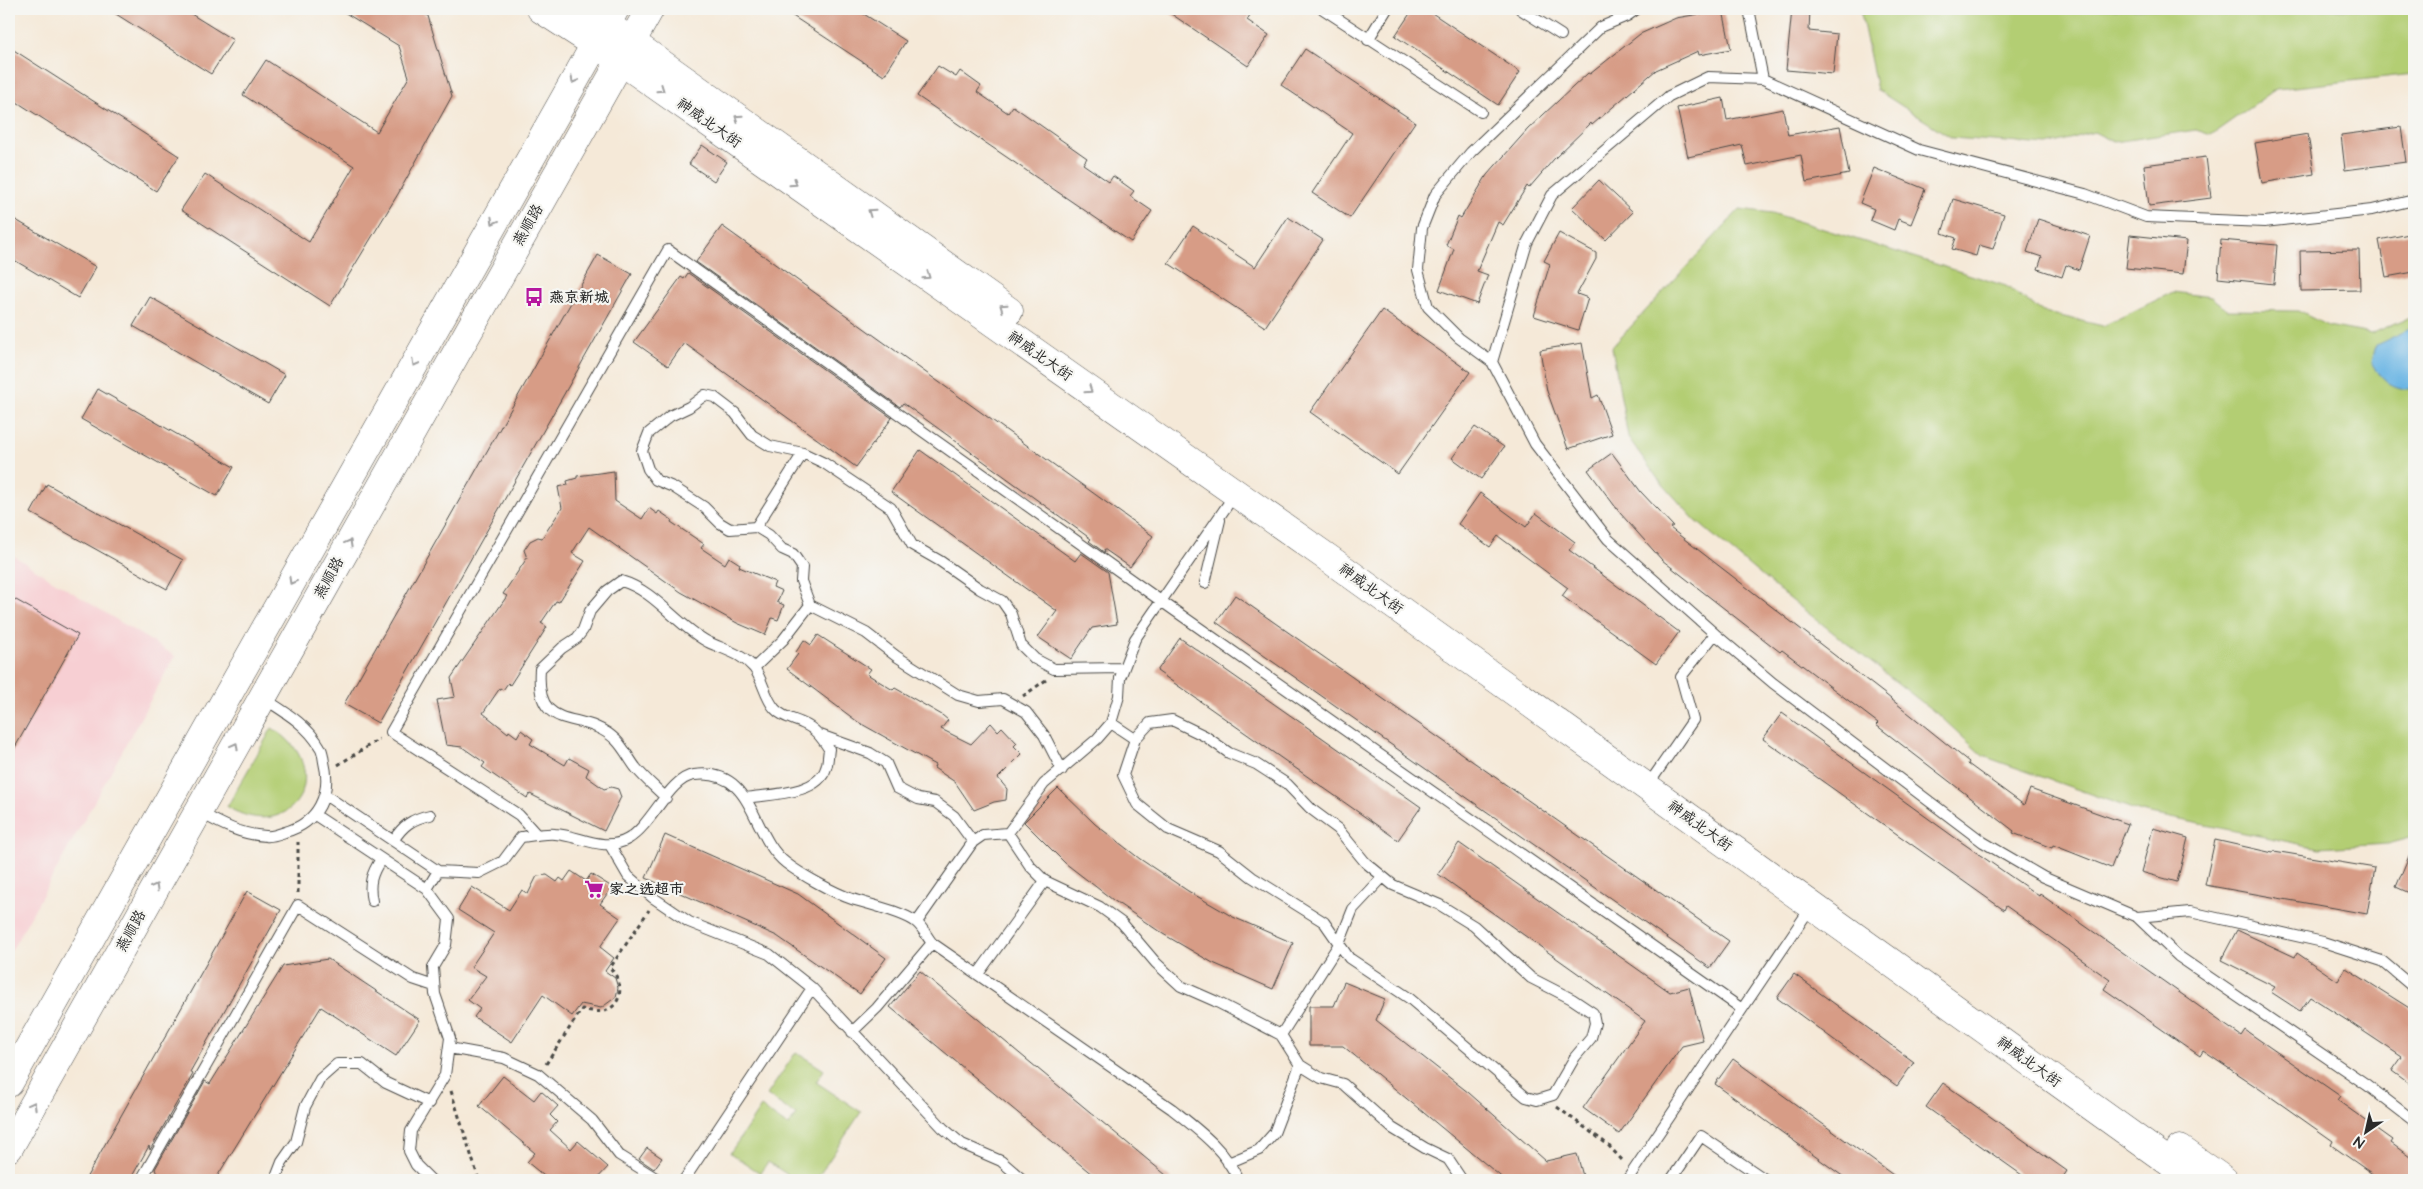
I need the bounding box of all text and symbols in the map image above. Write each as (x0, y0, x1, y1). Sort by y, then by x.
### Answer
one-way arrow (571, 75, 581, 84)
one-way arrow (655, 83, 665, 92)
street label: 神威北大街 (672, 93, 746, 153)
one-way arrow (734, 115, 744, 124)
one-way arrow (788, 177, 798, 186)
street label: 燕顺路 (508, 200, 548, 250)
one-way arrow (868, 210, 877, 218)
one-way arrow (491, 216, 501, 225)
one-way arrow (921, 270, 931, 279)
bus stop icon: 燕京新城 (523, 286, 545, 308)
place label: 燕京新城 (549, 287, 609, 308)
one-way arrow (1000, 304, 1009, 312)
street label: 神威北大街 (1003, 326, 1077, 386)
one-way arrow (411, 358, 421, 367)
one-way arrow (1083, 384, 1092, 393)
one-way arrow (343, 540, 353, 549)
street label: 燕顺路 (309, 553, 349, 603)
street label: 神威北大街 (1334, 558, 1408, 620)
one-way arrow (288, 575, 298, 584)
one-way arrow (229, 742, 239, 751)
street label: 神威北大街 (1663, 795, 1737, 857)
supermarket icon: 家之选超市 (583, 878, 605, 900)
place label: 家之选超市 (609, 879, 684, 900)
one-way arrow (149, 884, 159, 893)
street label: 燕顺路 (111, 906, 151, 956)
street label: 神威北大街 (1992, 1031, 2066, 1093)
one-way arrow (26, 1102, 36, 1111)
north arrow (2340, 1106, 2390, 1156)
text: N (2350, 1131, 2369, 1153)

